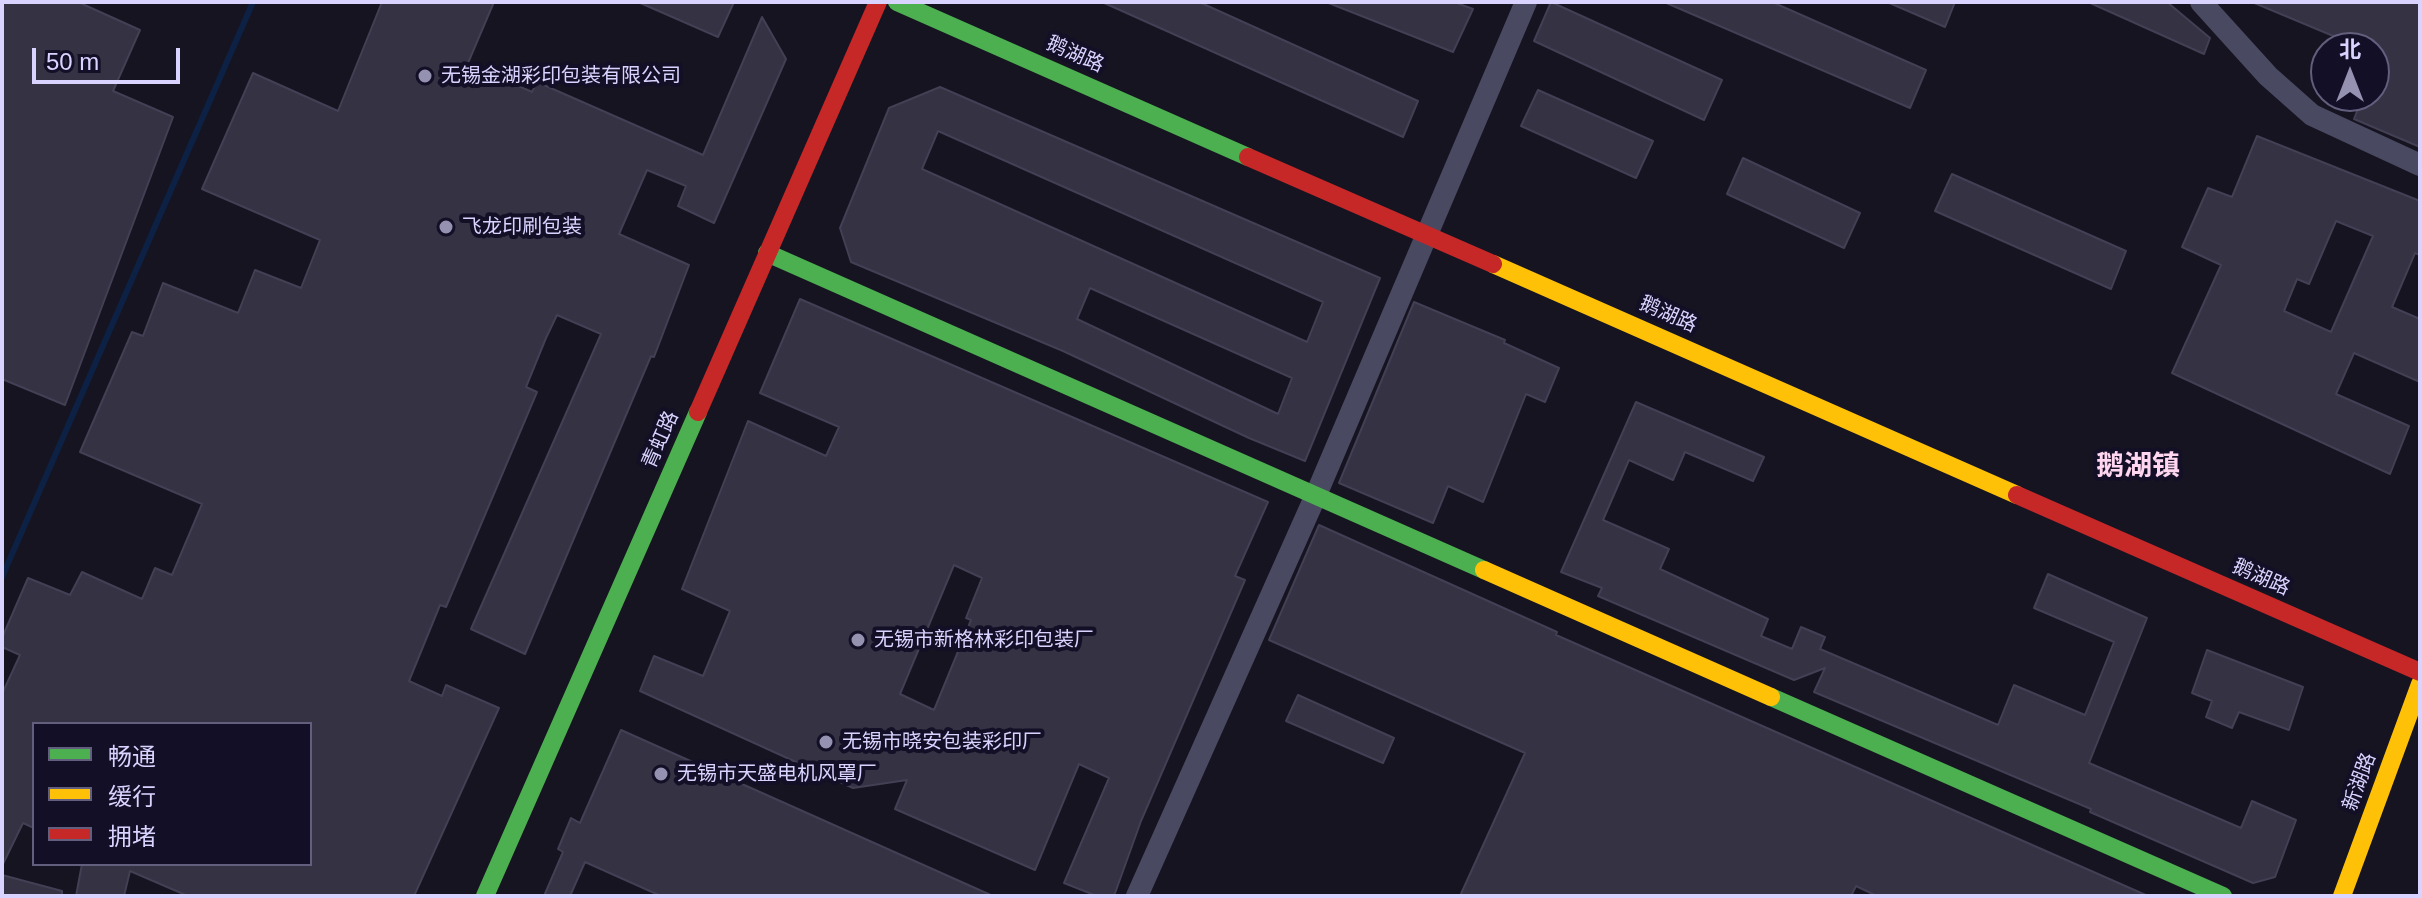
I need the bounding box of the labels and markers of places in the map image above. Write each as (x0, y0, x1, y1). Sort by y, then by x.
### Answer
place label: 无锡金湖彩印包装有限公司 (441, 64, 681, 88)
marker: 无锡金湖彩印包装有限公司 (416, 67, 434, 85)
place label: 飞龙印刷包装 (462, 215, 582, 239)
marker: 飞龙印刷包装 (437, 218, 455, 236)
place label: 无锡市新格林彩印包装厂 (874, 628, 1094, 652)
marker: 无锡市新格林彩印包装厂 (849, 631, 867, 649)
place label: 无锡市晓安包装彩印厂 (842, 730, 1042, 754)
marker: 无锡市晓安包装彩印厂 (817, 733, 835, 751)
place label: 无锡市天盛电机风罩厂 (677, 762, 877, 786)
marker: 无锡市天盛电机风罩厂 (652, 765, 670, 783)

